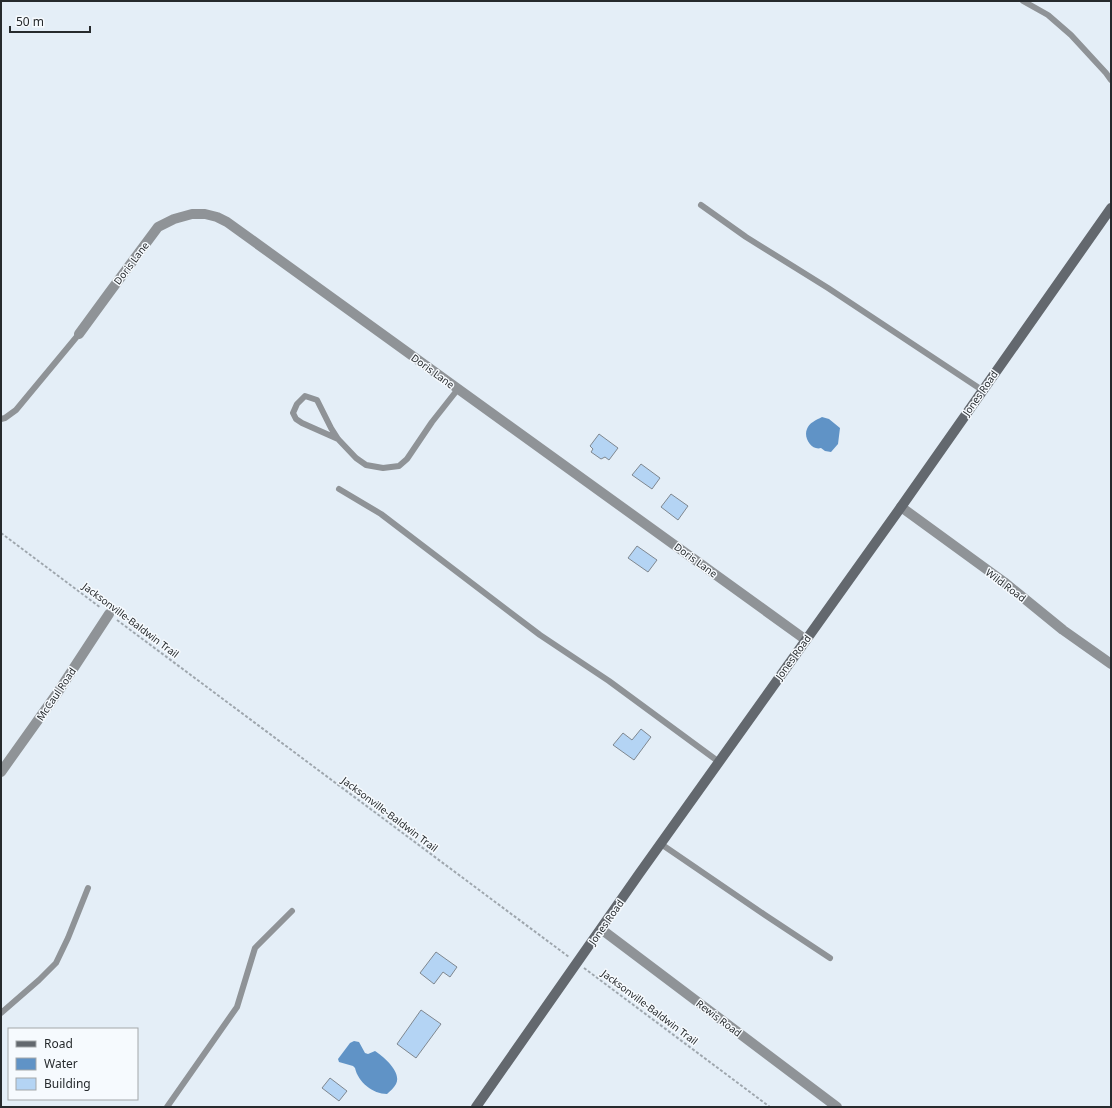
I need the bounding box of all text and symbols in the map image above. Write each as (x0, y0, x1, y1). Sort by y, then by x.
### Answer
scale bar (10, 8, 90, 34)
text: 50 m (16, 13, 44, 30)
street label: Doris Lane (110, 238, 152, 287)
street label: Doris Lane (409, 351, 458, 392)
street label: Jones Road (959, 368, 1001, 419)
street label: Doris Lane (672, 540, 721, 581)
street label: Wild Road (983, 565, 1029, 605)
street label: Jacksonville-Baldwin Trail (79, 579, 182, 661)
street label: Jones Road (771, 632, 814, 683)
street label: McCaul Road (33, 665, 79, 723)
street label: Jacksonville-Baldwin Trail (338, 773, 441, 855)
street label: Jones Road (585, 897, 627, 948)
street label: Jacksonville-Baldwin Trail (598, 966, 701, 1048)
street label: Rewis Road (693, 996, 745, 1040)
legend (8, 1028, 138, 1100)
text: Road (44, 1035, 73, 1052)
text: Water (44, 1055, 78, 1072)
text: Building (44, 1075, 91, 1092)

